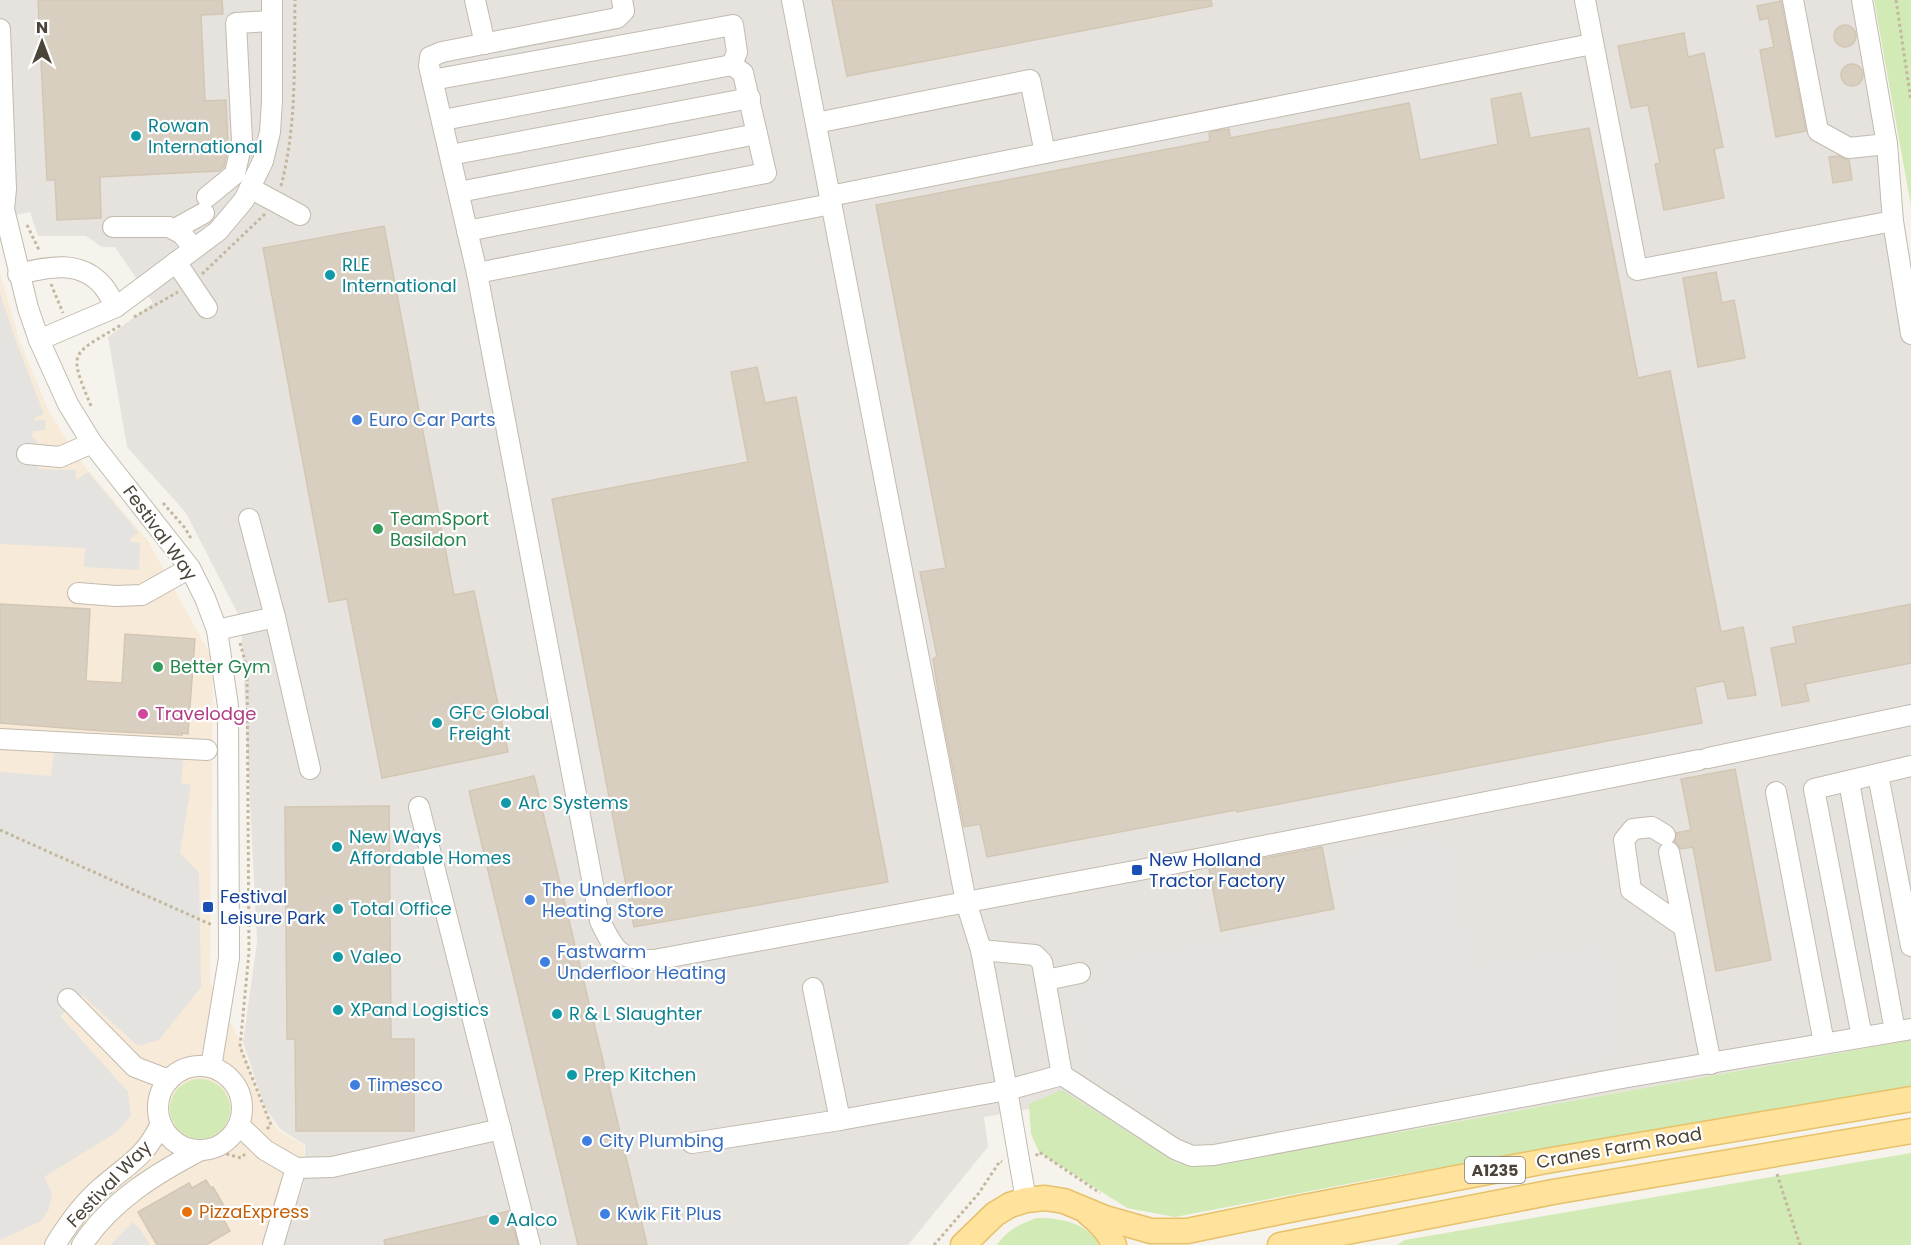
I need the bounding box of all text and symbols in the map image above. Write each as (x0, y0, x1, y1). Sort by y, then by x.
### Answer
north arrow (12, 12, 72, 72)
text: N (36, 16, 48, 39)
place label: Rowan International (148, 113, 263, 159)
marker: Rowan International (129, 129, 143, 143)
place label: RLE International (342, 252, 457, 298)
marker: RLE International (323, 268, 337, 282)
place label: Euro Car Parts (369, 407, 496, 432)
marker: Euro Car Parts (350, 413, 364, 427)
street label: Festival Way (117, 480, 203, 585)
place label: TeamSport Basildon (390, 506, 489, 552)
marker: TeamSport Basildon (371, 522, 385, 536)
place label: Better Gym (170, 654, 271, 679)
marker: Better Gym (151, 660, 165, 674)
place label: GFC Global Freight (449, 700, 550, 746)
place label: Travelodge (155, 701, 256, 726)
marker: Travelodge (136, 707, 150, 721)
marker: GFC Global Freight (430, 716, 444, 730)
place label: Arc Systems (518, 790, 628, 815)
marker: Arc Systems (499, 796, 513, 810)
place label: New Ways Affordable Homes (349, 824, 511, 870)
marker: New Ways Affordable Homes (330, 840, 344, 854)
place label: New Holland Tractor Factory (1149, 847, 1285, 893)
marker: New Holland Tractor Factory (1130, 863, 1144, 877)
place label: The Underfloor Heating Store (542, 877, 673, 923)
place label: Festival Leisure Park (220, 884, 326, 930)
marker: The Underfloor Heating Store (523, 893, 537, 907)
place label: Total Office (350, 896, 452, 921)
marker: Festival Leisure Park (201, 900, 215, 914)
marker: Total Office (331, 902, 345, 916)
place label: Fastwarm Underfloor Heating (557, 939, 726, 985)
place label: Valeo (350, 944, 401, 969)
marker: Valeo (331, 950, 345, 964)
marker: Fastwarm Underfloor Heating (538, 955, 552, 969)
place label: XPand Logistics (350, 997, 489, 1022)
place label: R & L Slaughter (569, 1001, 703, 1026)
marker: XPand Logistics (331, 1003, 345, 1017)
marker: R & L Slaughter (550, 1007, 564, 1021)
place label: Prep Kitchen (584, 1062, 696, 1087)
marker: Prep Kitchen (565, 1068, 579, 1082)
place label: Timesco (367, 1072, 443, 1097)
marker: Timesco (348, 1078, 362, 1092)
street label: Cranes Farm Road (1534, 1121, 1704, 1174)
place label: City Plumbing (599, 1128, 724, 1153)
marker: City Plumbing (580, 1134, 594, 1148)
street label: Festival Way (61, 1135, 157, 1233)
road number: A1235 (1465, 1157, 1525, 1183)
place label: PizzaExpress (199, 1199, 309, 1224)
place label: Kwik Fit Plus (617, 1201, 722, 1226)
marker: PizzaExpress (180, 1205, 194, 1219)
place label: Aalco (506, 1207, 557, 1232)
marker: Kwik Fit Plus (598, 1207, 612, 1221)
marker: Aalco (487, 1213, 501, 1227)

